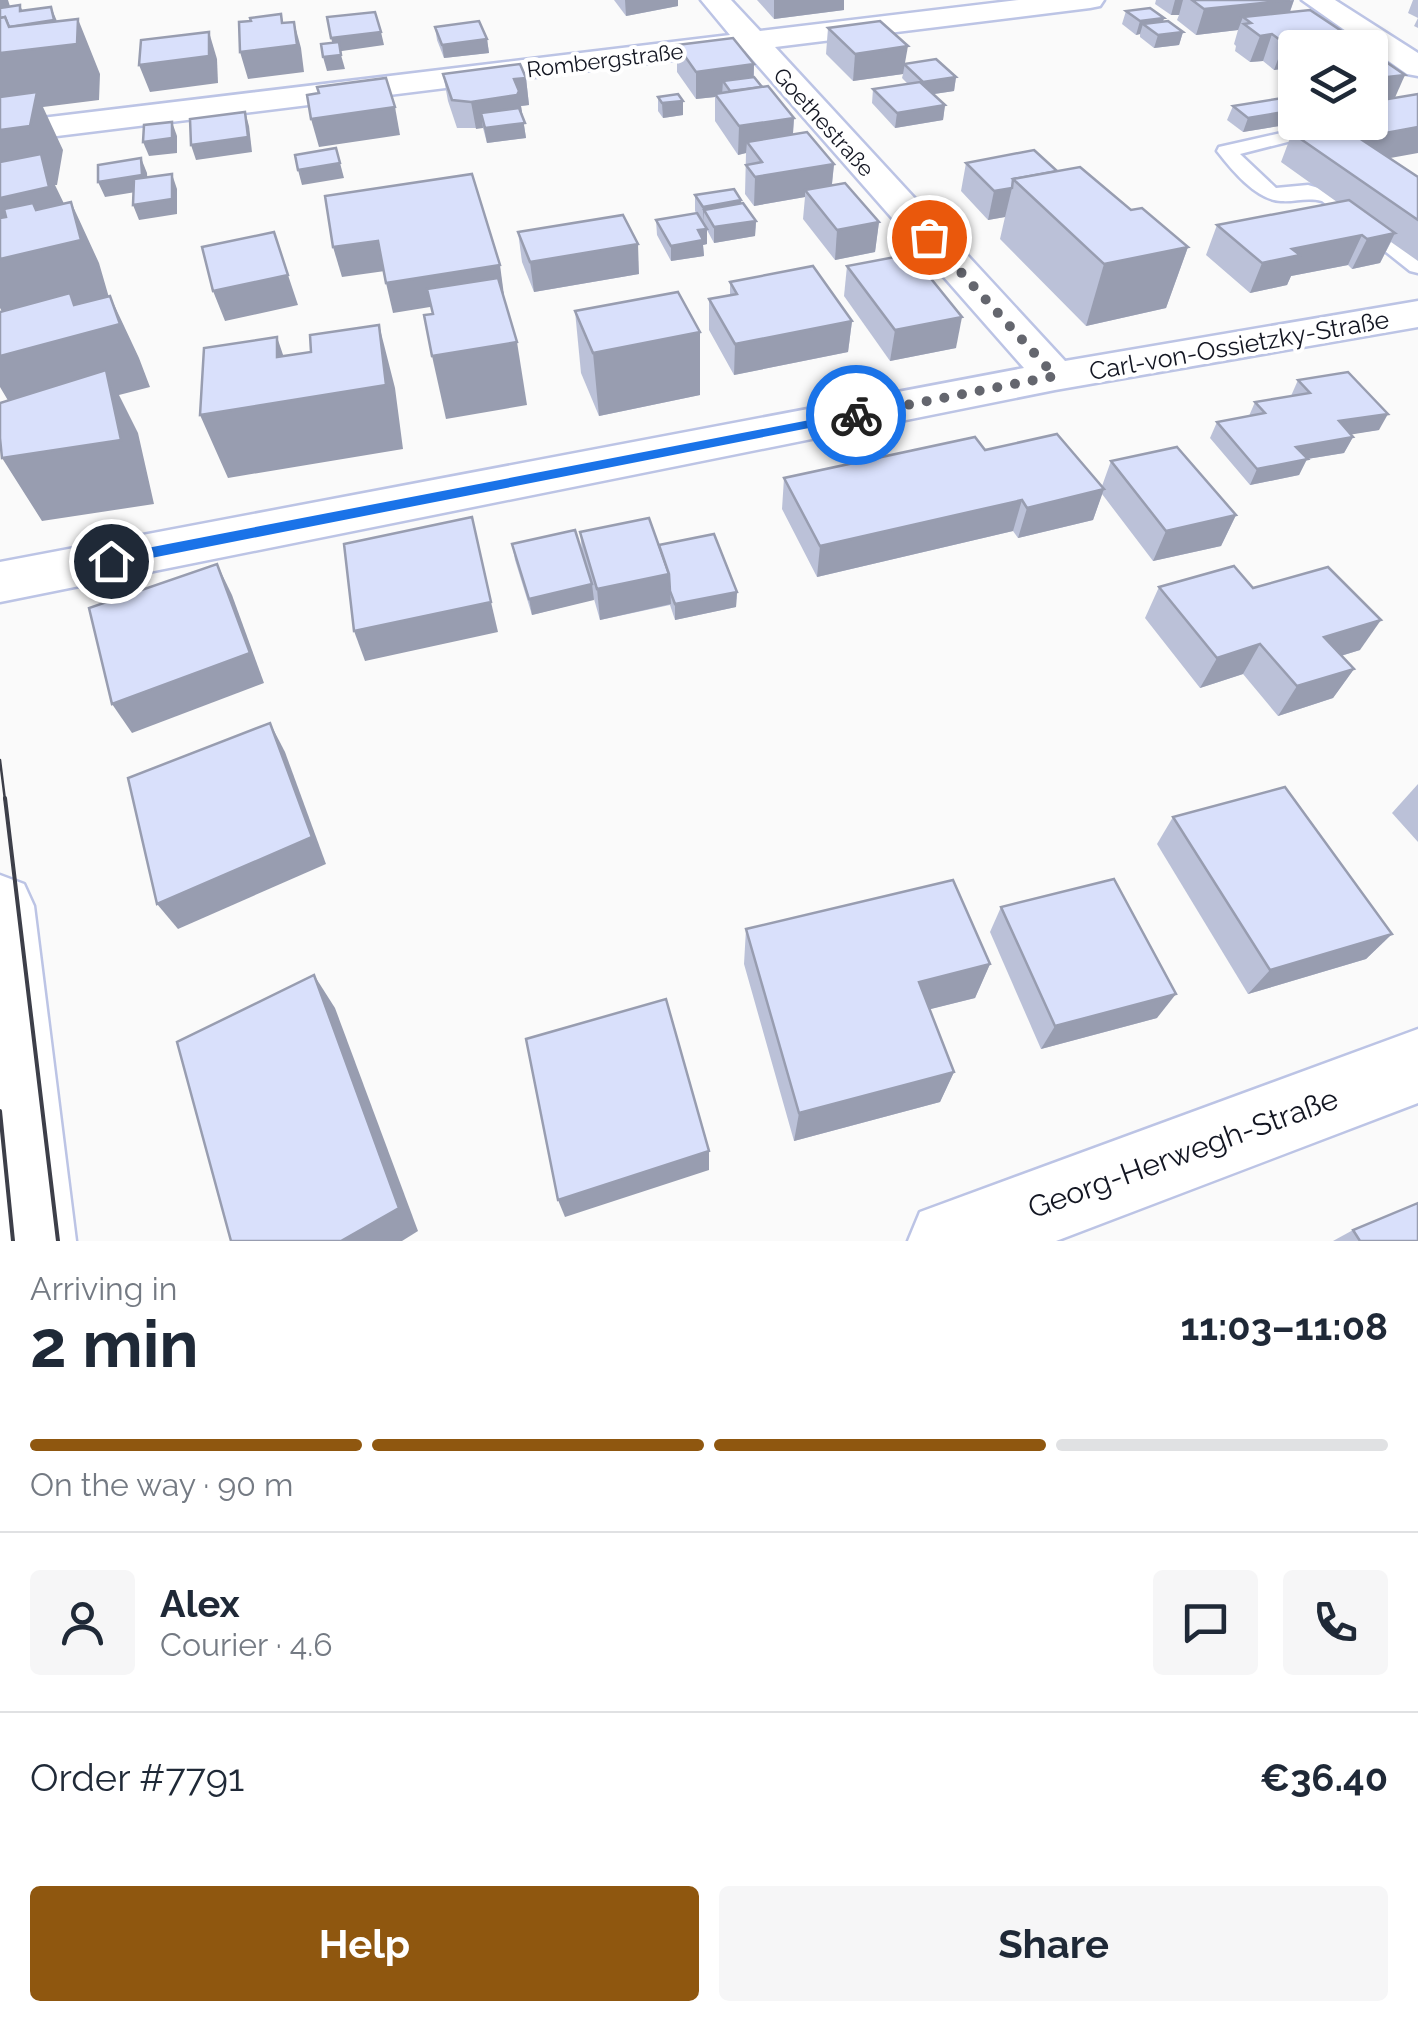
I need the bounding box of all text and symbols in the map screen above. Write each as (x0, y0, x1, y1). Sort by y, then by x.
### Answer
map controls (1278, 30, 1388, 140)
button: layers (1278, 30, 1388, 140)
street label: Rombergstraße (525, 37, 685, 83)
street label: Goethestraße (768, 62, 880, 182)
pin (887, 195, 972, 280)
icon: bag (902, 210, 957, 265)
street label: Carl-von-Ossietzky-Straße (1087, 304, 1391, 386)
courier (806, 365, 906, 465)
icon: bike (829, 388, 884, 443)
pin (69, 519, 154, 604)
icon: home (84, 534, 139, 589)
street label: Georg-Herwegh-Straße (1023, 1081, 1343, 1225)
text: Arriving in (30, 1270, 177, 1307)
text: 11:03–11:08 (1180, 1304, 1388, 1349)
text: 2 min (30, 1306, 199, 1382)
text: On the way · 90 m (30, 1466, 293, 1503)
button: person (30, 1570, 135, 1675)
button: chat (1153, 1570, 1258, 1675)
button: phone (1283, 1570, 1388, 1675)
text: Alex (160, 1581, 240, 1626)
text: Courier · 4.6 (160, 1626, 333, 1663)
text: Order #7791 (30, 1755, 244, 1800)
text: €36.40 (1260, 1755, 1388, 1800)
button: Help (30, 1886, 699, 2001)
button: Share (719, 1886, 1388, 2001)

